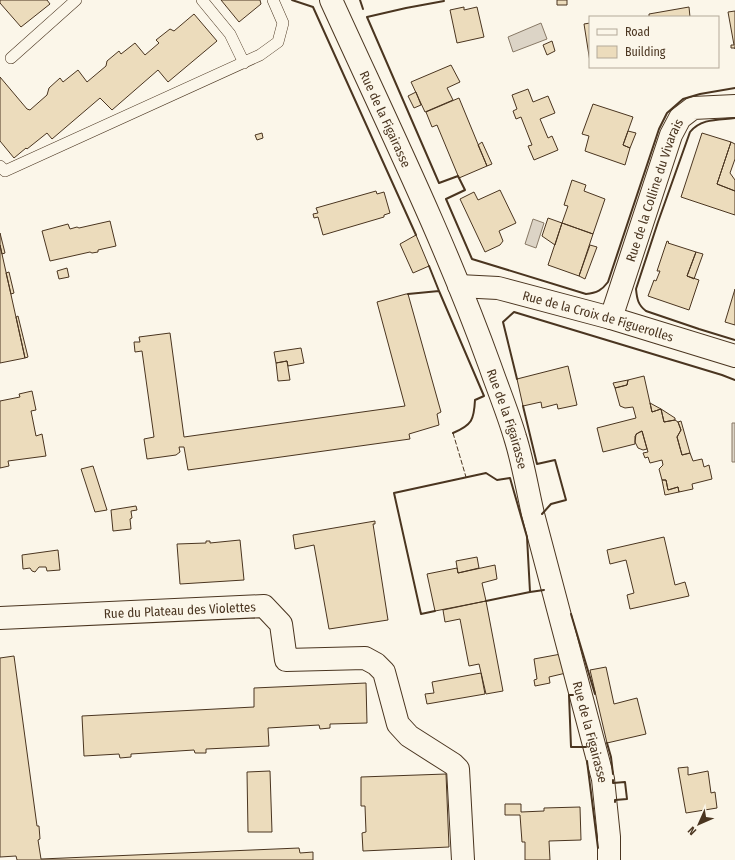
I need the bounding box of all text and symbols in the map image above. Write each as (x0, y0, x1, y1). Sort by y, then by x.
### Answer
legend (589, 16, 719, 68)
text: Road (625, 25, 650, 39)
text: Building (625, 45, 666, 59)
street label: Rue de la Figairasse (357, 68, 414, 170)
street label: Rue de la Colline du Vivarais (622, 115, 686, 264)
street label: Rue de la Croix de Figuerolles (521, 287, 676, 344)
street label: Rue de la Figairasse (484, 367, 531, 470)
street label: Rue du Plateau des Violettes (103, 599, 257, 621)
street label: Rue de la Figairasse (570, 679, 611, 783)
north arrow (679, 804, 719, 844)
text: N (685, 824, 699, 838)

